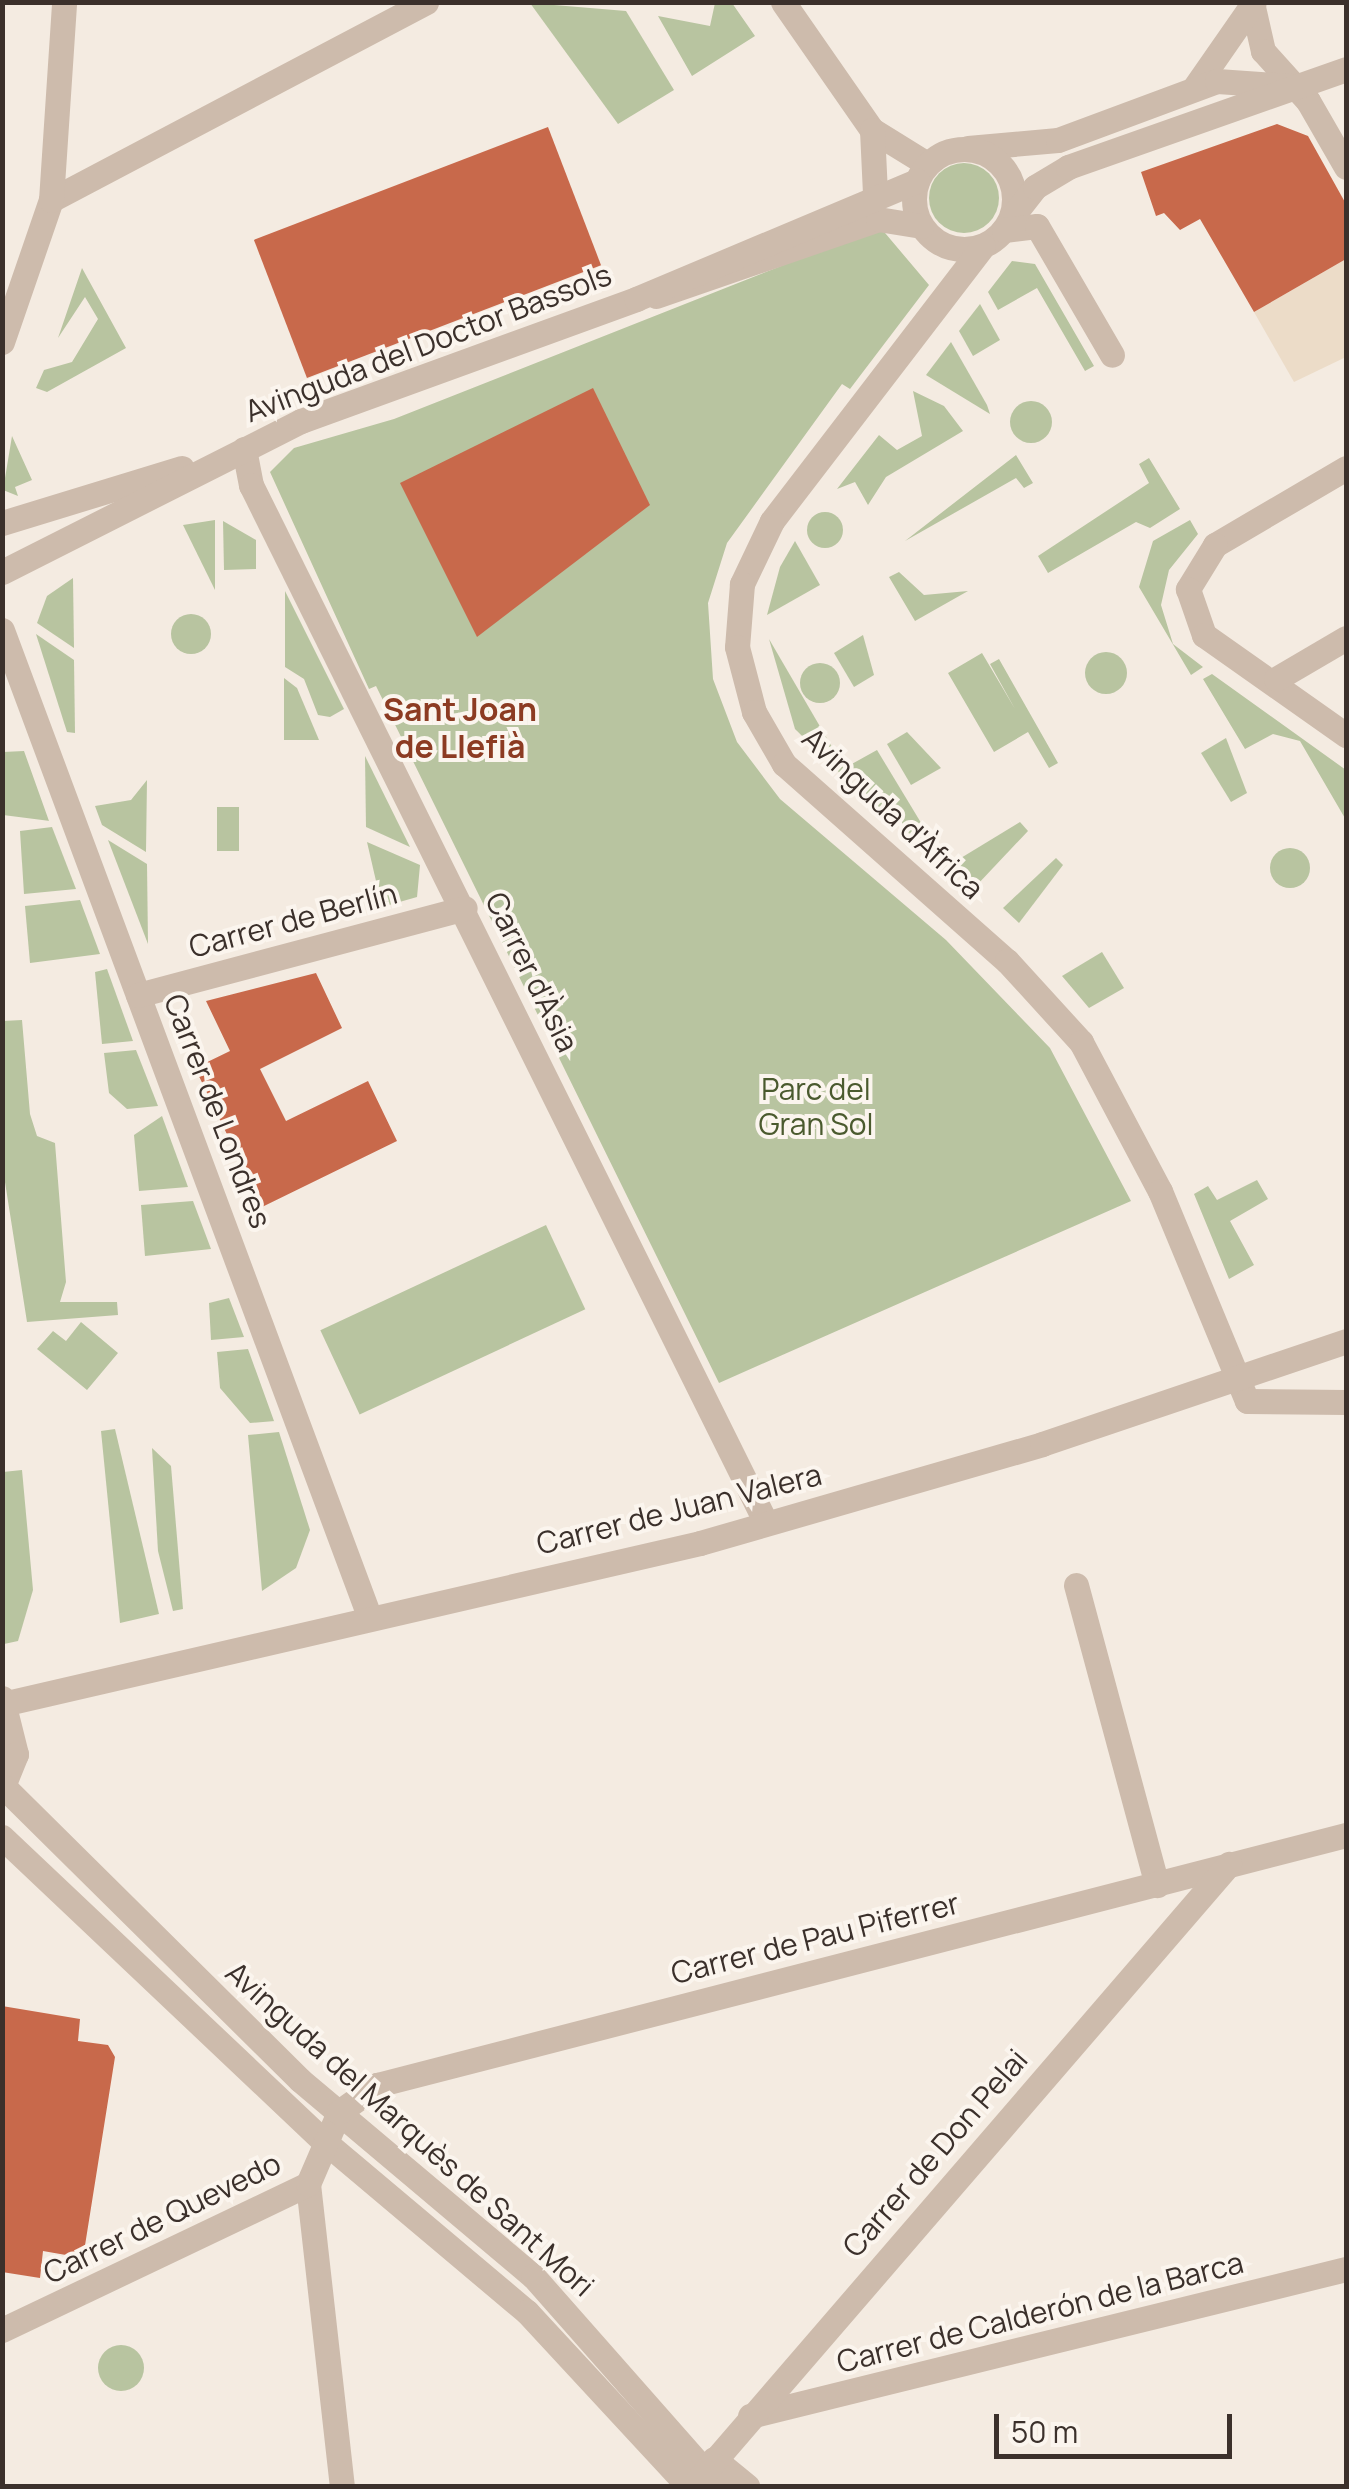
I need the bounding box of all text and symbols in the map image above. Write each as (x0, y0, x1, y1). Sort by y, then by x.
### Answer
street label: Avinguda del Doctor Bassols (240, 256, 616, 430)
district label: Sant Joan de Llefià (383, 691, 537, 766)
street label: Avinguda d'Àfrica (795, 720, 991, 906)
street label: Carrer de Berlín (185, 875, 401, 965)
street label: Carrer d'Àsia (478, 886, 586, 1058)
street label: Carrer de Londres (157, 989, 279, 1233)
park label: Parc del Gran Sol (758, 1071, 874, 1142)
street label: Carrer de Juan Valera (533, 1456, 825, 1562)
street label: Carrer de Pau Piferrer (667, 1885, 963, 1991)
street label: Avinguda del Marquès de Sant Mori (219, 1954, 601, 2304)
street label: Carrer de Don Pelai (835, 2042, 1035, 2264)
street label: Carrer de Quevedo (38, 2145, 286, 2291)
street label: Carrer de Calderón de la Barca (833, 2244, 1247, 2380)
scale bar (999, 2394, 1236, 2456)
text: 50 m (1011, 2411, 1078, 2452)

